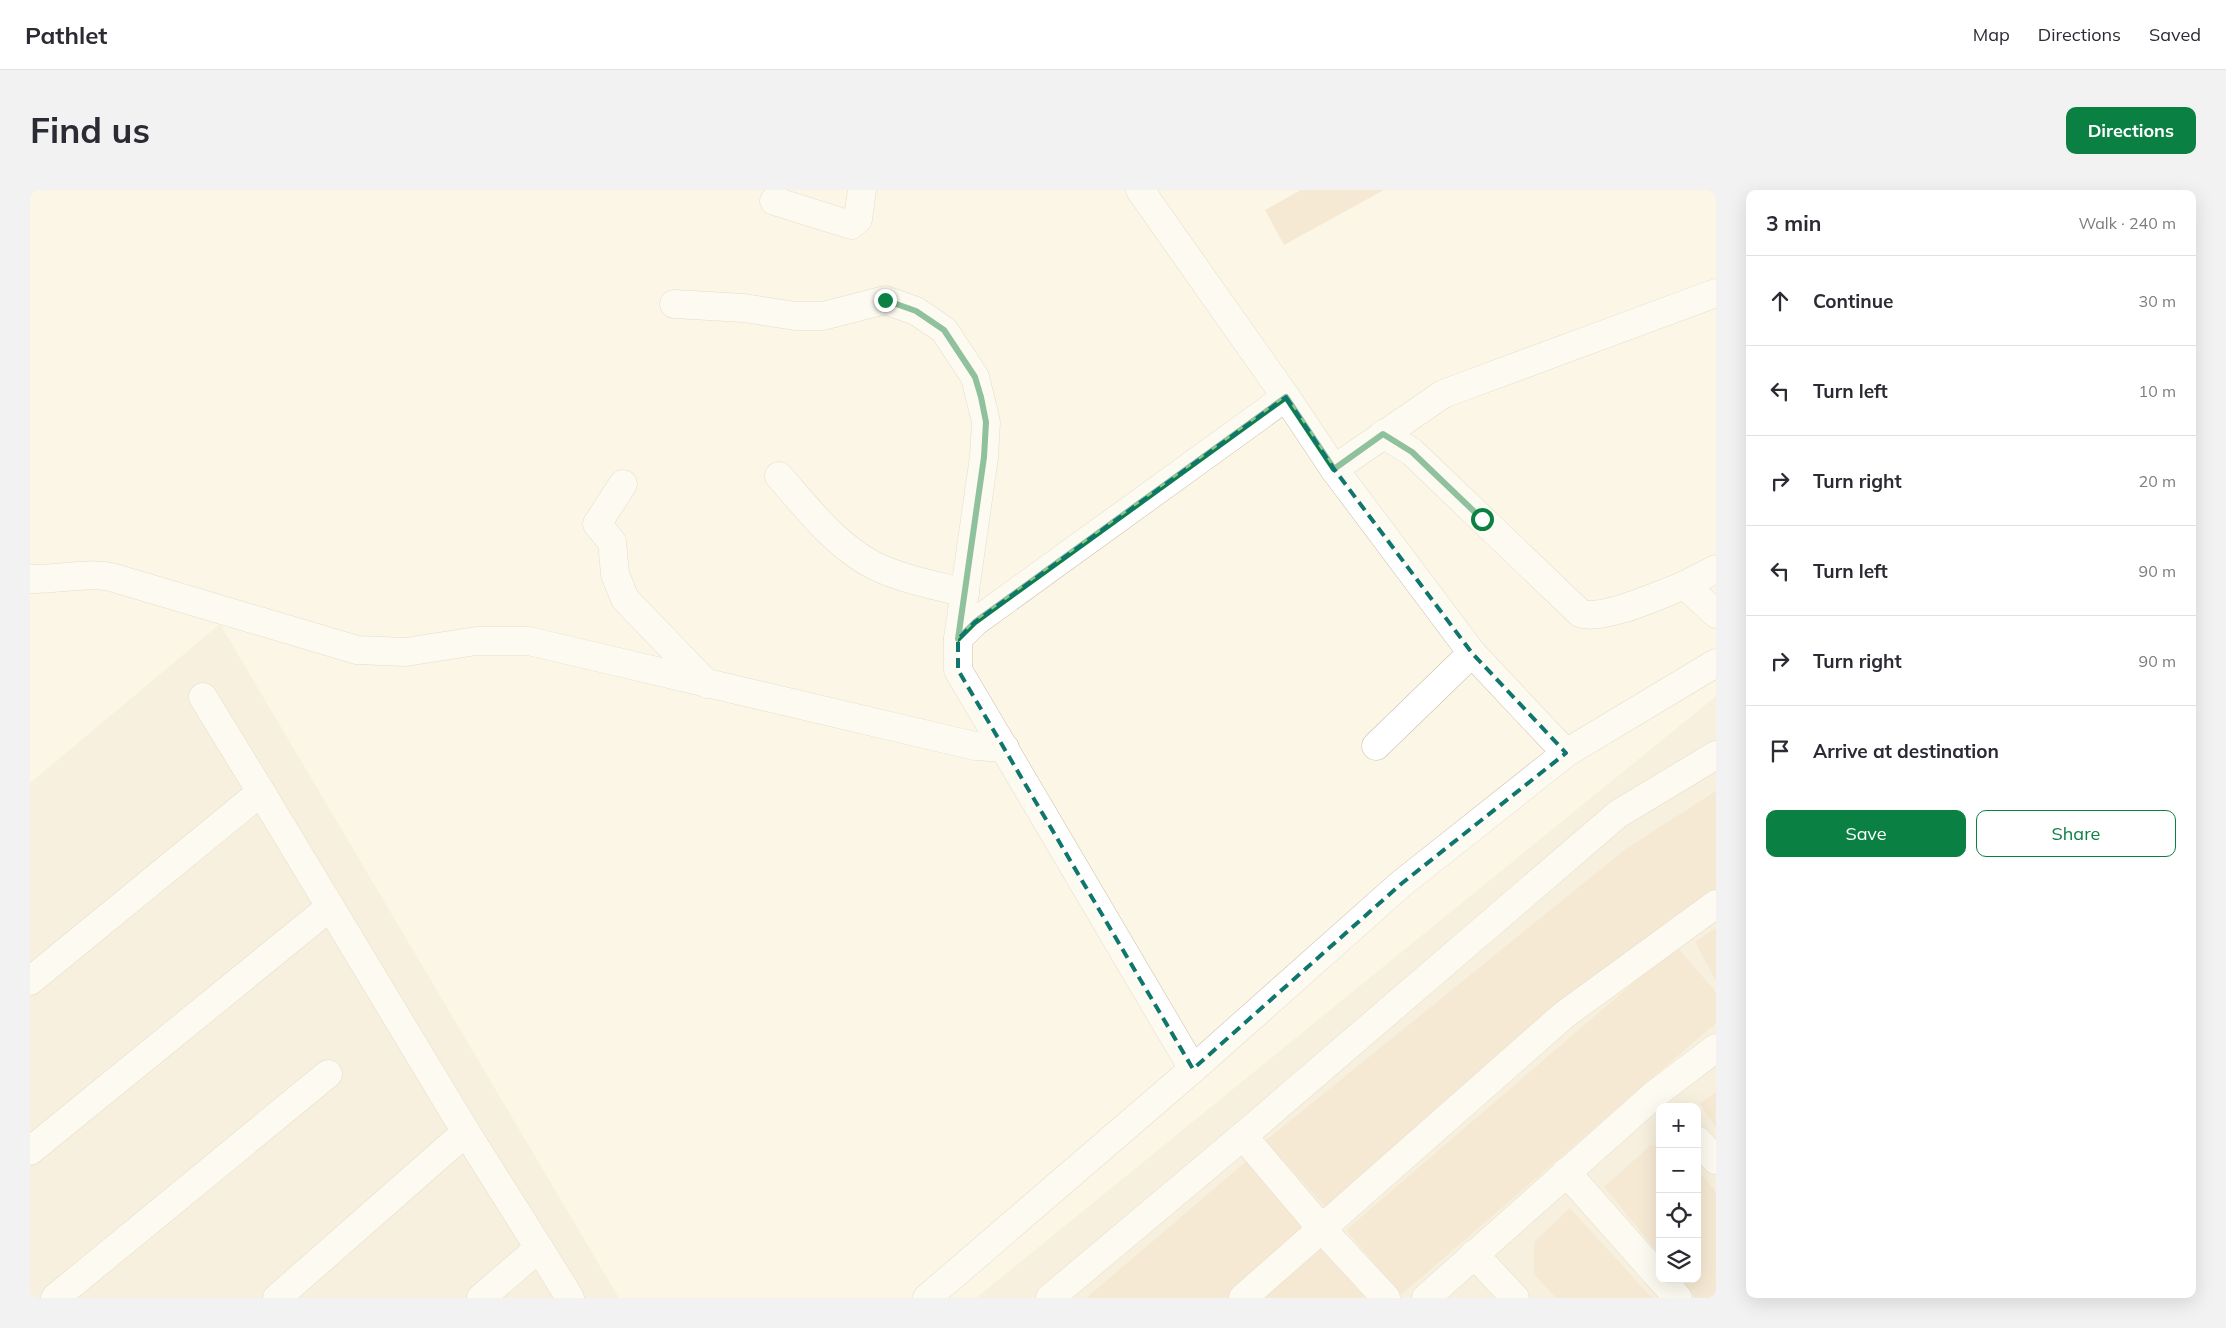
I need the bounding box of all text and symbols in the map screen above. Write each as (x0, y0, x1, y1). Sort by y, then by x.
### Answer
text: Pathlet (25, 20, 107, 50)
text: Map (1973, 23, 2010, 46)
text: Directions (2038, 23, 2121, 46)
text: Saved (2149, 23, 2201, 46)
button: Directions (2066, 107, 2196, 154)
text: Find us (30, 108, 150, 152)
text: 3 min (1766, 210, 1821, 236)
text: Walk · 240 m (2078, 213, 2176, 233)
icon: ahead (1766, 287, 1794, 315)
route end (874, 289, 897, 312)
text: Continue (1813, 289, 1893, 313)
text: 30 m (2139, 291, 2176, 311)
icon: left (1766, 377, 1794, 405)
text: Turn left (1813, 379, 1888, 403)
text: 10 m (2139, 381, 2176, 401)
icon: right (1766, 467, 1794, 495)
text: Turn right (1813, 469, 1902, 493)
text: 20 m (2139, 471, 2176, 491)
route start (1471, 508, 1494, 531)
icon: left (1766, 557, 1794, 585)
text: Turn left (1813, 559, 1888, 583)
text: 90 m (2139, 561, 2176, 581)
icon: right (1766, 647, 1794, 675)
text: Turn right (1813, 649, 1902, 673)
text: 90 m (2139, 651, 2176, 671)
icon: arrive (1766, 737, 1794, 765)
text: Arrive at destination (1813, 739, 1999, 763)
button: Save (1766, 810, 1966, 857)
button: Share (1976, 810, 2176, 857)
map controls (1656, 1103, 1701, 1283)
button: + (1656, 1103, 1701, 1148)
button: − (1656, 1148, 1701, 1193)
button: locate (1656, 1193, 1701, 1238)
button: layers (1656, 1238, 1701, 1283)

